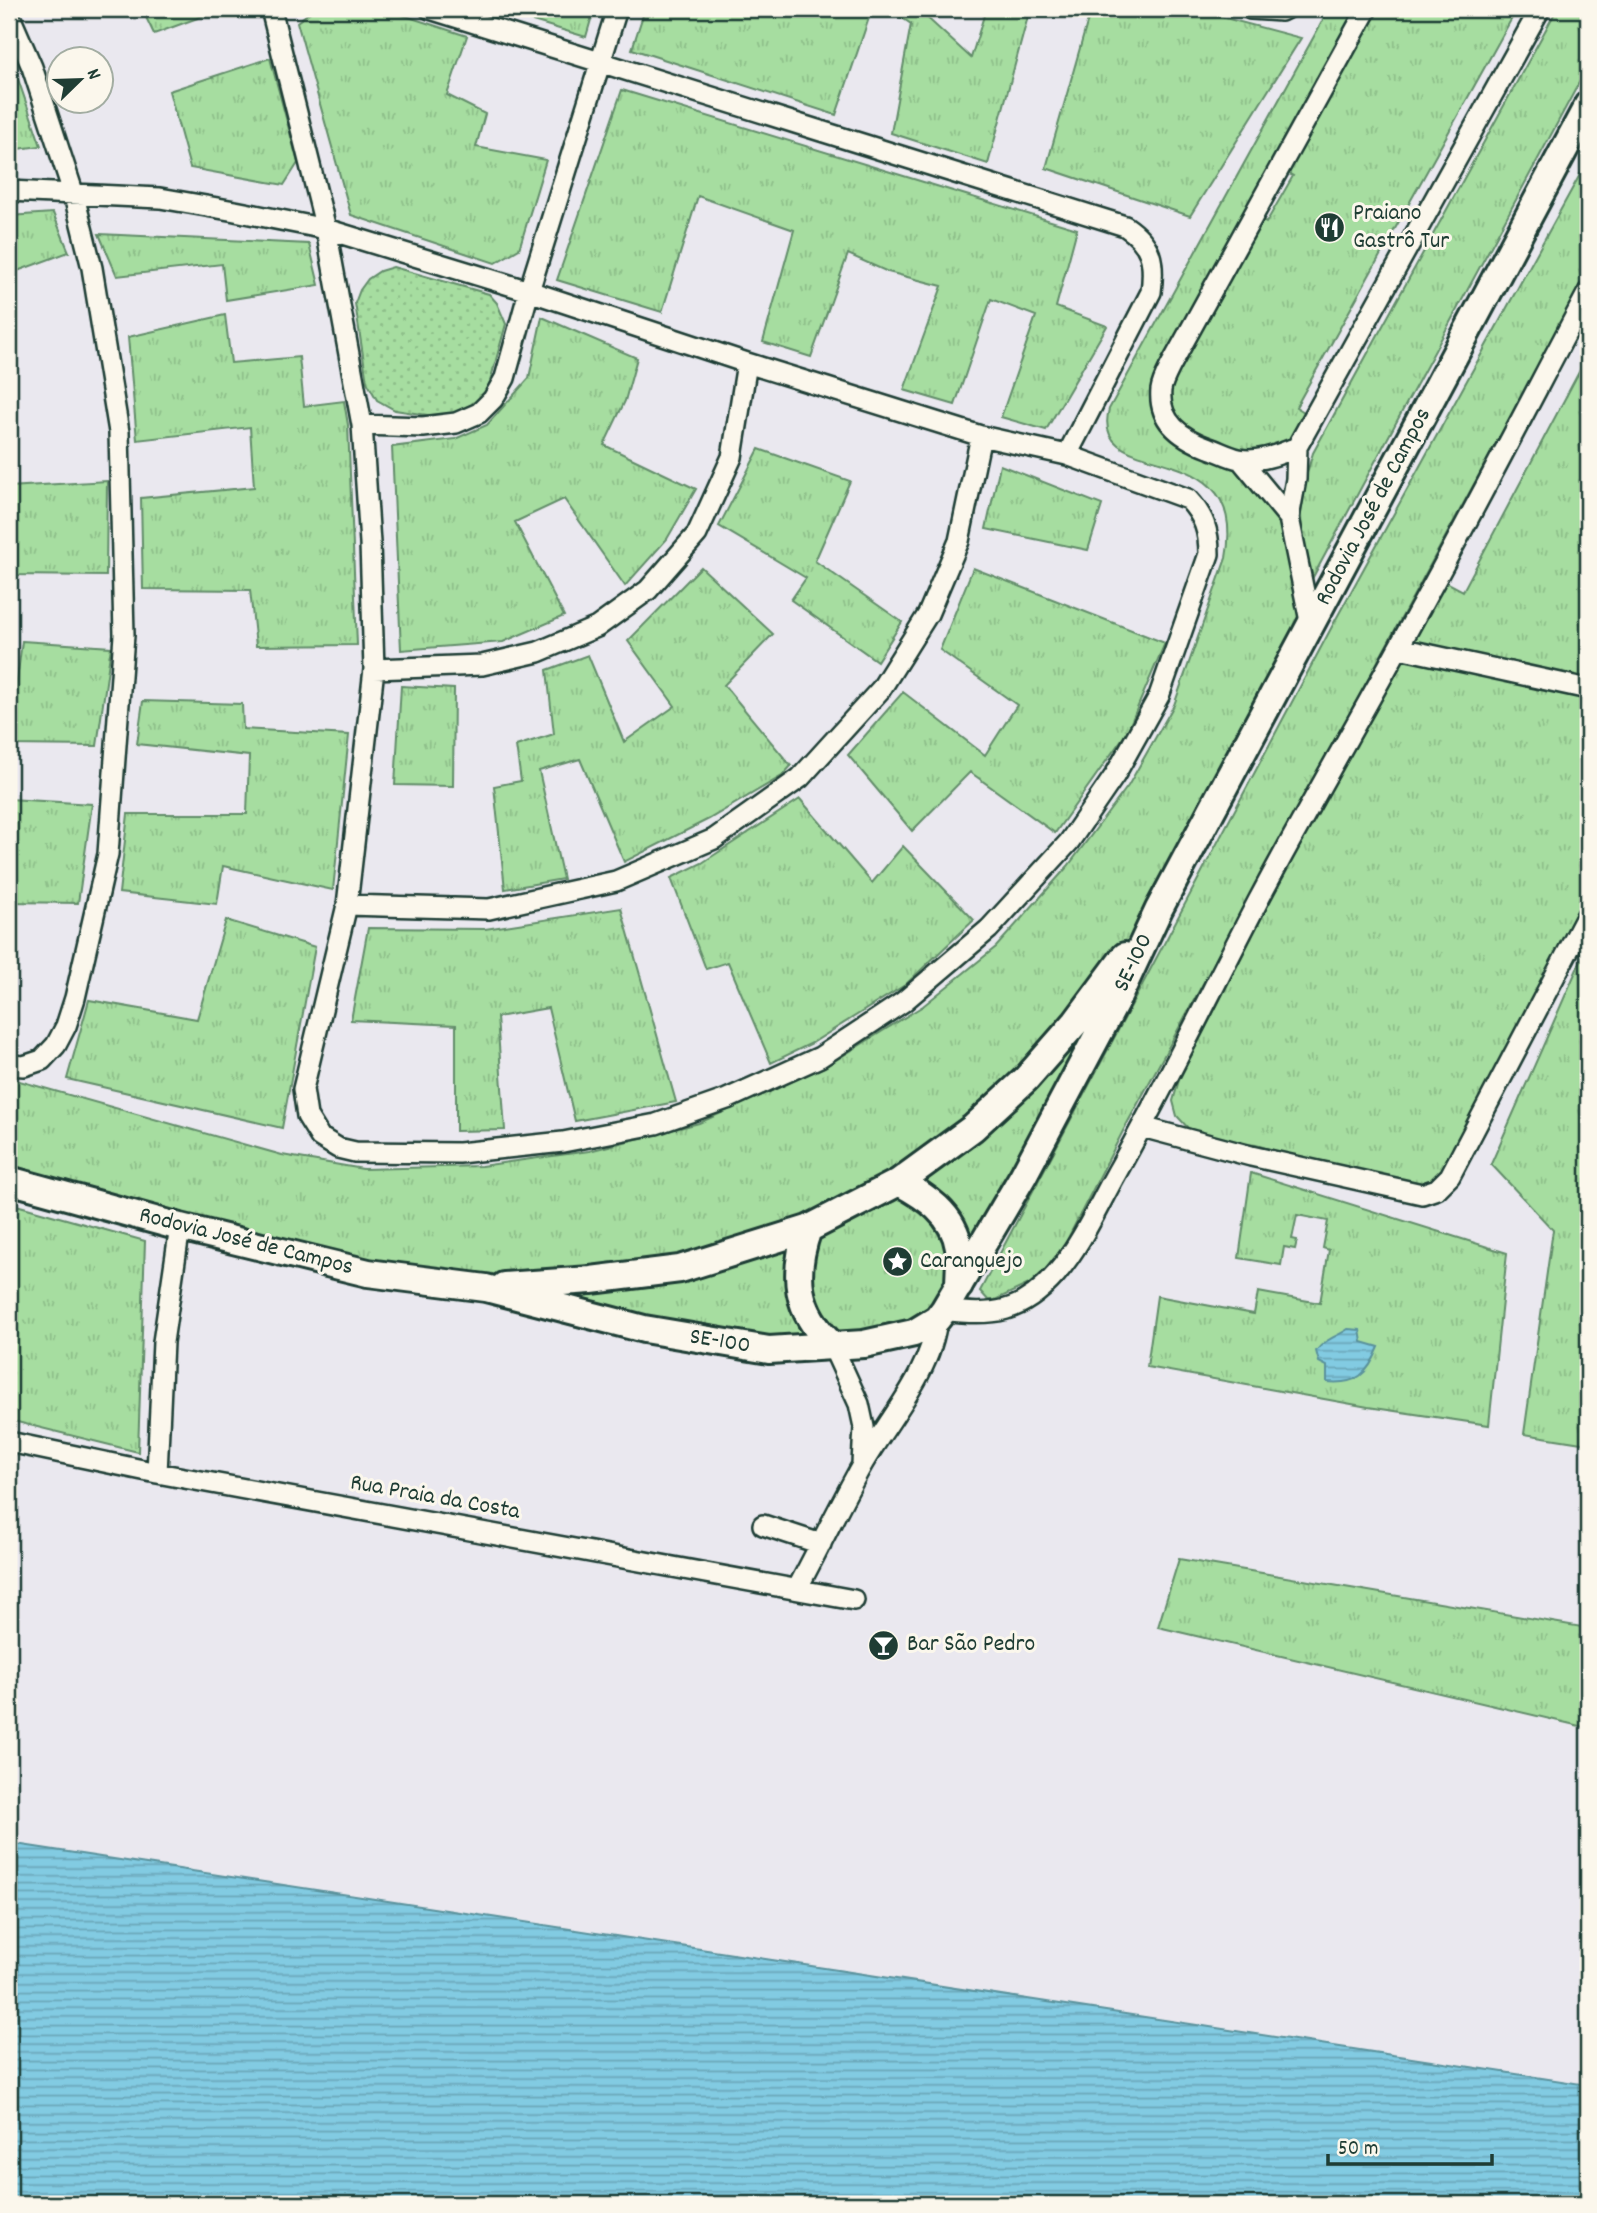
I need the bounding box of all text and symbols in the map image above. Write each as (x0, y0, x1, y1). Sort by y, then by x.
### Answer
north arrow (46, 46, 116, 116)
text: N (78, 65, 107, 84)
place label: Praiano Gastrô Tur (1353, 197, 1449, 259)
restaurant icon: Praiano Gastrô Tur (1313, 211, 1347, 245)
street label: Rodovia José de Campos (1307, 402, 1441, 612)
street label: SE-100 (1106, 928, 1162, 998)
street label: Rodovia José de Campos (135, 1199, 357, 1285)
place icon: Caranguejo (880, 1245, 914, 1279)
place label: Caranguejo (920, 1245, 1023, 1279)
street label: SE-100 (687, 1320, 753, 1364)
street label: Rua Praia da Costa (347, 1466, 523, 1530)
bar icon: Bar São Pedro (867, 1628, 901, 1662)
place label: Bar São Pedro (907, 1628, 1035, 1662)
scale bar (1328, 2122, 1492, 2166)
text: 50 m (1338, 2135, 1378, 2165)

